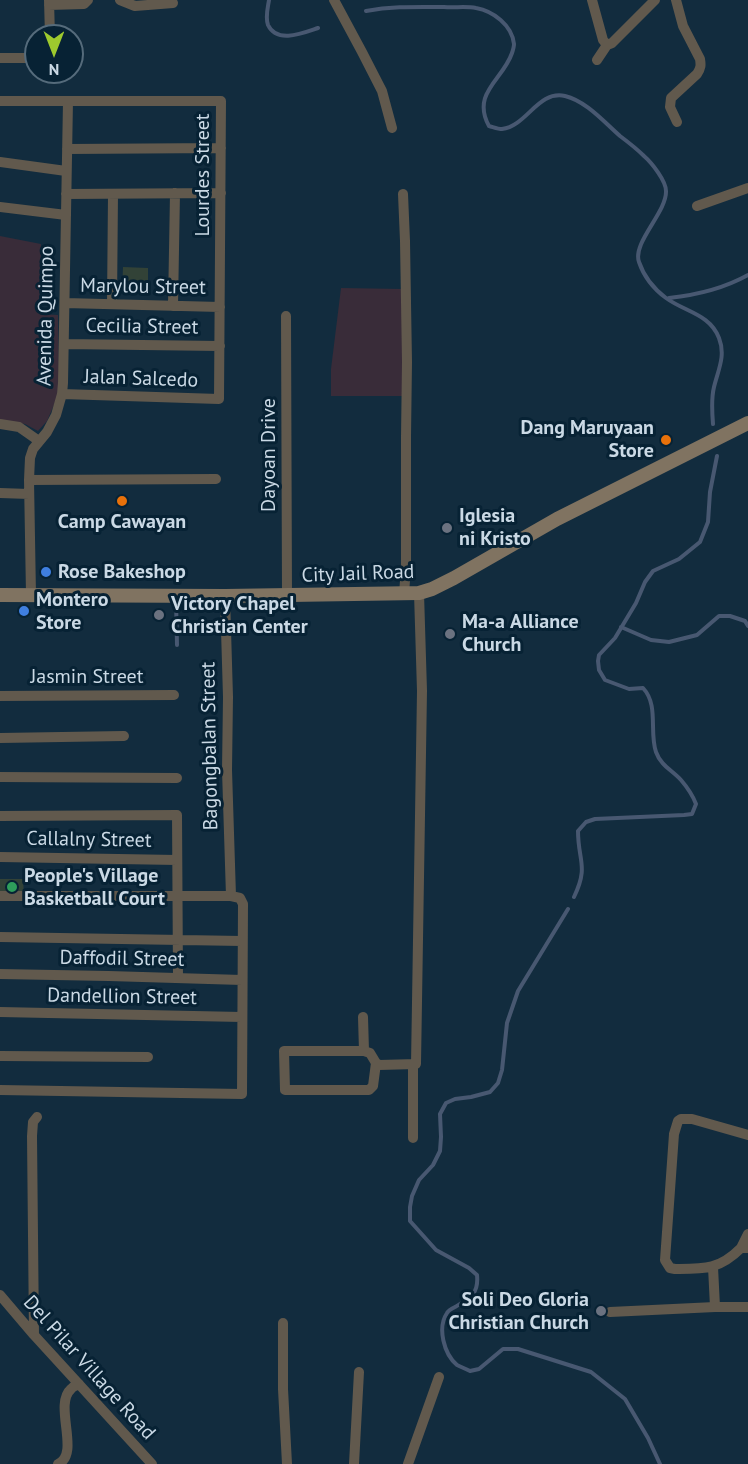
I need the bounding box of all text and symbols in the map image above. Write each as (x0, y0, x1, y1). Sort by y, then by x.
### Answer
north arrow (24, 24, 84, 84)
text: N (49, 60, 59, 80)
street label: Lourdes Street (191, 113, 215, 237)
street label: Avenida Quimpo (33, 246, 59, 386)
street label: Marylou Street (80, 274, 206, 300)
street label: Cecilia Street (86, 314, 198, 340)
street label: Jalan Salcedo (83, 365, 199, 393)
street label: Dayoan Drive (257, 398, 281, 512)
place label: Dang Maruyaan Store (520, 416, 654, 463)
marker: Dang Maruyaan Store (659, 433, 673, 447)
marker: Camp Cawayan (115, 494, 129, 508)
place label: Iglesia ni Kristo (459, 504, 531, 551)
place label: Camp Cawayan (58, 510, 186, 534)
marker: Iglesia ni Kristo (440, 521, 454, 535)
place label: Rose Bakeshop (58, 560, 186, 584)
street label: City Jail Road (301, 560, 415, 588)
marker: Rose Bakeshop (39, 565, 53, 579)
place label: Montero Store (36, 588, 108, 635)
place label: Victory Chapel Christian Center (171, 592, 308, 639)
marker: Montero Store (17, 604, 31, 618)
marker: Victory Chapel Christian Center (152, 608, 166, 622)
place label: Ma-a Alliance Church (462, 610, 579, 657)
marker: Ma-a Alliance Church (443, 627, 457, 641)
street label: Bagongbalan Street (197, 662, 223, 830)
street label: Jasmin Street (30, 665, 144, 689)
street label: Callalny Street (26, 827, 152, 853)
place label: People's Village Basketball Court (24, 864, 165, 911)
marker: People's Village Basketball Court (5, 880, 19, 894)
street label: Daffodil Street (59, 946, 185, 972)
street label: Dandellion Street (47, 984, 197, 1010)
place label: Soli Deo Gloria Christian Church (448, 1288, 589, 1335)
street label: Del Pilar Village Road (18, 1291, 160, 1445)
marker: Soli Deo Gloria Christian Church (594, 1304, 608, 1318)

